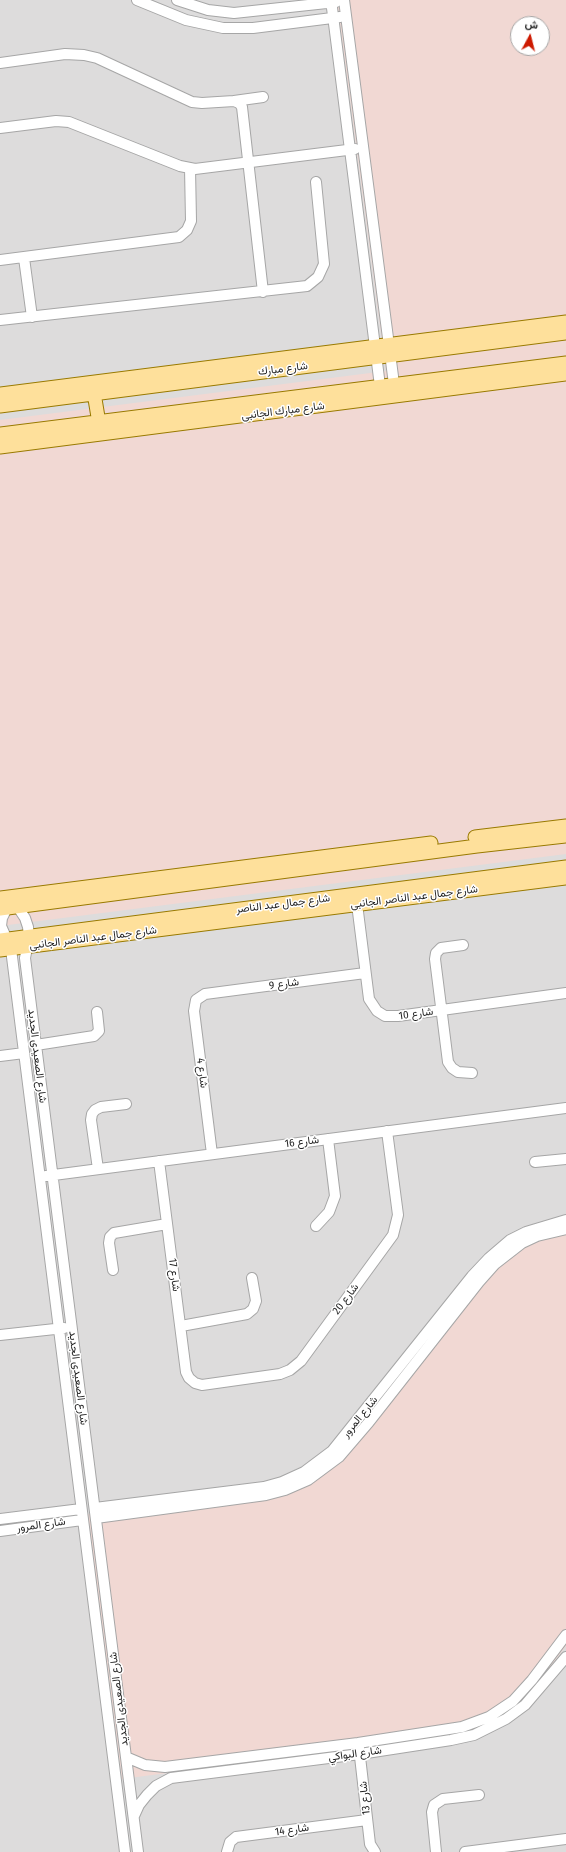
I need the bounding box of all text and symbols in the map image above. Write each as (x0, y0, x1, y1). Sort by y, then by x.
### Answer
north arrow (510, 16, 550, 56)
text: ش (524, 17, 539, 32)
street label: شارع مبارك (257, 359, 309, 379)
street label: شارع مبارك الجانبى (241, 399, 325, 423)
street label: شارع جمال عبد الناصر الجانبى (349, 883, 479, 911)
street label: شارع جمال عبد الناصر (235, 892, 331, 916)
street label: شارع جمال عبد الناصر الجانبى (28, 924, 158, 952)
street label: شارع 9 (268, 975, 300, 993)
street label: شارع 10 (398, 1005, 434, 1023)
street label: شارع الصعيدى الجديد (25, 1008, 49, 1104)
street label: شارع 4 (194, 1057, 210, 1089)
street label: شارع 16 (284, 1133, 320, 1151)
street label: شارع 17 (165, 1258, 183, 1292)
street label: شارع 20 (330, 1281, 362, 1317)
street label: شارع الصعيدى الجديد (66, 1330, 90, 1426)
street label: شارع المرور (339, 1394, 381, 1440)
street label: شارع المرور (16, 1515, 66, 1535)
street label: شارع الصعيدى الجديد (107, 1651, 131, 1747)
street label: شارع البواكي (327, 1744, 383, 1764)
street label: شارع 13 (357, 1780, 373, 1816)
street label: شارع 14 (274, 1821, 310, 1839)

